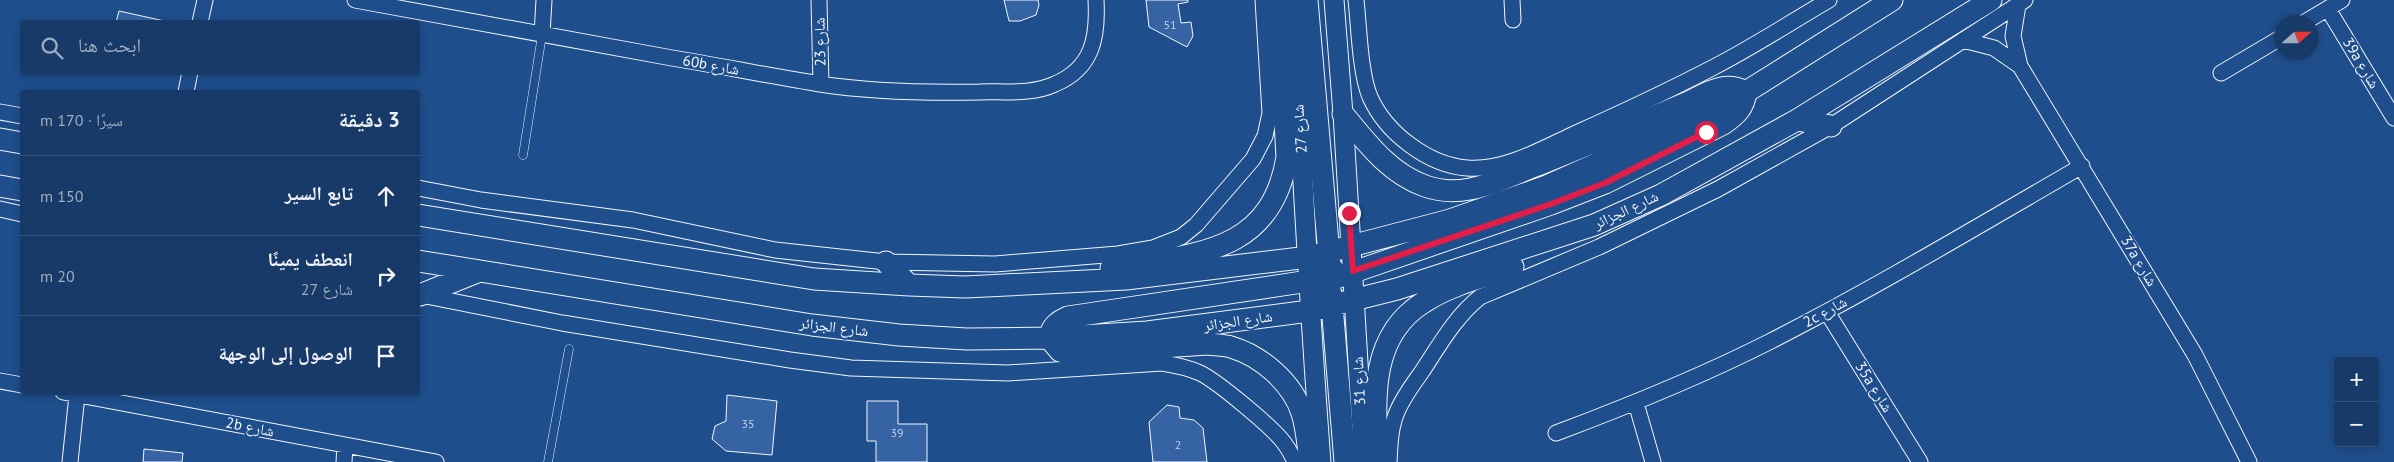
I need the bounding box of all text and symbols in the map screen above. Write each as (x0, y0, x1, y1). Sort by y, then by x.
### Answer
north arrow (2274, 15, 2319, 60)
street label: شارع 23 (810, 17, 830, 67)
house number: 51 (1163, 17, 1177, 32)
search box (20, 20, 420, 75)
text: ابحث هنا (78, 33, 141, 57)
icon: search (38, 34, 66, 62)
street label: 39a شارع (2338, 34, 2384, 92)
street label: 60b شارع (681, 50, 741, 80)
street label: شارع 27 (1288, 104, 1312, 154)
text: 3 دقيقة (339, 106, 400, 133)
text: سيرًا · 170 m (40, 110, 123, 130)
route start (1695, 121, 1718, 144)
text: تابع السير (285, 181, 353, 205)
icon: ahead (372, 182, 400, 210)
text: 150 m (40, 186, 83, 206)
street label: شارع الجزائر (1590, 186, 1662, 234)
route end (1338, 202, 1361, 225)
street label: 37a شارع (2116, 232, 2162, 290)
text: انعطف يمينًا (268, 247, 353, 271)
icon: right (372, 262, 400, 290)
text: 20 m (40, 266, 75, 286)
text: شارع 27 (301, 279, 353, 299)
street label: 2c شارع (1800, 292, 1851, 332)
street label: شارع الجزائر (1201, 306, 1274, 336)
street label: شارع الجزائر (798, 313, 870, 341)
text: الوصول إلى الوجهة (218, 341, 353, 365)
icon: arrive (372, 342, 400, 370)
street label: شارع 31 (1348, 356, 1370, 406)
map controls (2334, 357, 2379, 447)
button: + (2334, 357, 2379, 402)
street label: 35a شارع (1851, 358, 1897, 416)
button: − (2334, 402, 2379, 447)
street label: 2b شارع (224, 413, 276, 441)
house number: 35 (741, 416, 755, 431)
house number: 39 (890, 425, 904, 440)
house number: 2 (1175, 437, 1181, 452)

